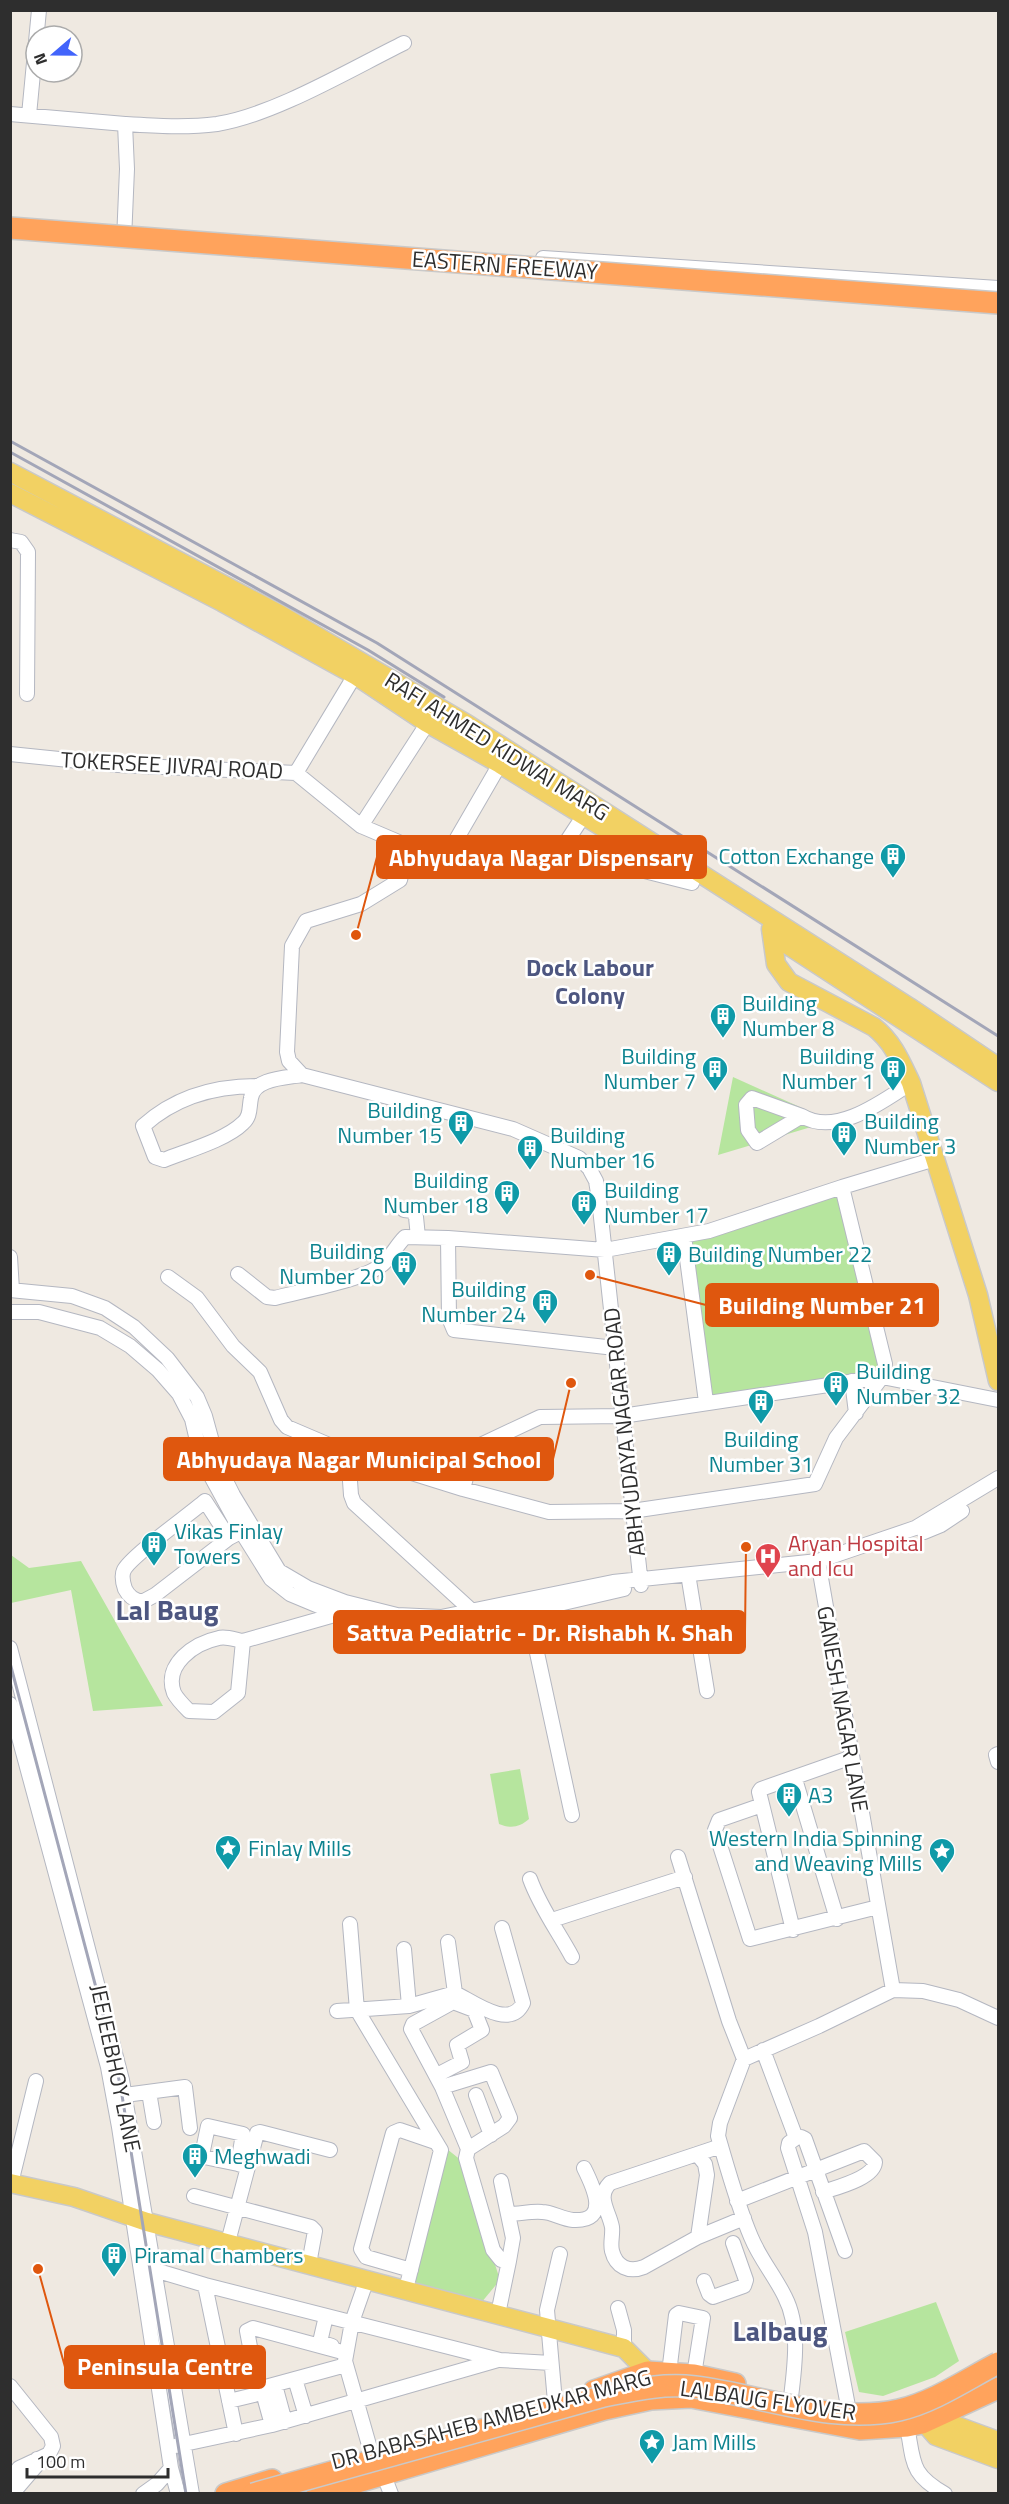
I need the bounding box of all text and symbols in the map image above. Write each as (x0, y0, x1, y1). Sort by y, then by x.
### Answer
north arrow (24, 24, 84, 84)
text: N (27, 50, 53, 68)
street label: EASTERN FREEWAY (411, 242, 599, 288)
street label: RAFI AHMED KIDWAI MARG (378, 663, 616, 829)
street label: TOKERSEE JIVRAJ ROAD (60, 742, 284, 788)
callout: Abhyudaya Nagar Dispensary (377, 836, 706, 878)
text: Abhyudaya Nagar Dispensary (389, 839, 693, 875)
place label: Cotton Exchange (719, 839, 874, 873)
building icon: Cotton Exchange (878, 841, 908, 879)
district label: Dock Labour Colony (526, 949, 654, 1013)
place label: Building Number 8 (742, 986, 834, 1045)
building icon: Building Number 8 (708, 1001, 738, 1039)
place label: Building Number 7 (604, 1039, 696, 1098)
place label: Building Number 1 (782, 1039, 874, 1098)
building icon: Building Number 7 (700, 1054, 730, 1092)
building icon: Building Number 1 (878, 1054, 908, 1092)
place label: Building Number 15 (337, 1093, 442, 1152)
place label: Building Number 3 (864, 1104, 956, 1163)
building icon: Building Number 15 (446, 1108, 476, 1146)
place label: Building Number 16 (550, 1118, 655, 1177)
building icon: Building Number 3 (829, 1119, 859, 1157)
building icon: Building Number 16 (515, 1133, 545, 1171)
place label: Building Number 18 (383, 1163, 488, 1222)
place label: Building Number 17 (604, 1173, 709, 1232)
building icon: Building Number 18 (492, 1178, 522, 1216)
building icon: Building Number 17 (569, 1188, 599, 1226)
place label: Building Number 20 (279, 1234, 384, 1293)
place label: Building Number 22 (688, 1237, 872, 1271)
building icon: Building Number 22 (654, 1239, 684, 1277)
building icon: Building Number 20 (389, 1249, 419, 1287)
place label: Building Number 24 (421, 1272, 526, 1331)
callout: Building Number 21 (706, 1284, 938, 1326)
building icon: Building Number 24 (530, 1287, 560, 1325)
text: Building Number 21 (718, 1287, 926, 1323)
street label: ABHYUDAYA NAGAR ROAD (594, 1306, 654, 1558)
place label: Building Number 32 (856, 1354, 961, 1413)
building icon: Building Number 32 (821, 1369, 851, 1407)
building icon: Building Number 31 (746, 1387, 776, 1425)
place label: Building Number 31 (709, 1422, 813, 1481)
callout: Abhyudaya Nagar Municipal School (164, 1438, 553, 1480)
text: Abhyudaya Nagar Municipal School (176, 1441, 542, 1477)
place label: Vikas Finlay Towers (174, 1514, 283, 1573)
place label: Aryan Hospital and Icu (788, 1526, 924, 1585)
building icon: Vikas Finlay Towers (139, 1529, 169, 1567)
hospital icon: Aryan Hospital and Icu (753, 1541, 783, 1579)
district label: Lal Baug (115, 1588, 219, 1631)
street label: GANESH NAGAR LANE (808, 1603, 878, 1815)
callout: Sattva Pediatric - Dr. Rishabh K. Shah (334, 1611, 745, 1653)
text: Sattva Pediatric - Dr. Rishabh K. Shah (347, 1614, 733, 1650)
place label: A3 (808, 1778, 833, 1812)
building icon: A3 (774, 1780, 804, 1818)
place label: Western India Spinning and Weaving Mills (709, 1821, 922, 1880)
place label: Finlay Mills (248, 1831, 351, 1865)
place icon: Finlay Mills (213, 1833, 243, 1871)
place icon: Western India Spinning and Weaving Mills (927, 1836, 957, 1874)
street label: JEEJEEBHOY LANE (82, 1981, 150, 2155)
place label: Meghwadi (214, 2139, 311, 2173)
building icon: Meghwadi (180, 2141, 210, 2179)
place label: Piramal Chambers (134, 2238, 304, 2272)
building icon: Piramal Chambers (99, 2240, 129, 2278)
district label: Lalbaug (732, 2309, 828, 2352)
callout: Peninsula Centre (65, 2346, 265, 2388)
text: Peninsula Centre (77, 2348, 253, 2384)
street label: DR BABASAHEB AMBEDKAR MARG (327, 2360, 655, 2478)
street label: LALBAUG FLYOVER (678, 2371, 858, 2429)
place label: Jam Mills (672, 2425, 756, 2459)
place icon: Jam Mills (637, 2427, 667, 2465)
scale bar (27, 2441, 168, 2479)
text: 100 m (36, 2448, 85, 2475)

